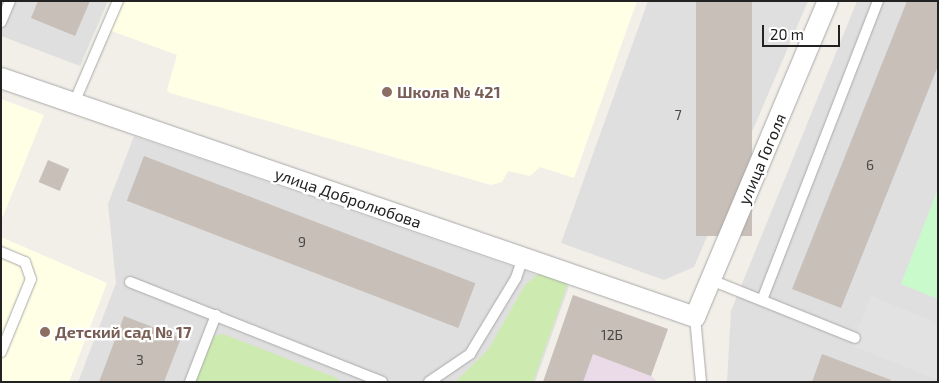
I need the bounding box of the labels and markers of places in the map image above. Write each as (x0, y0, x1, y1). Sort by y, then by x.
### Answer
place label: Школа № 421 (397, 82, 501, 102)
marker: Школа № 421 (381, 86, 393, 98)
place label: Детский сад № 17 (55, 322, 191, 342)
marker: Детский сад № 17 (39, 326, 51, 338)

